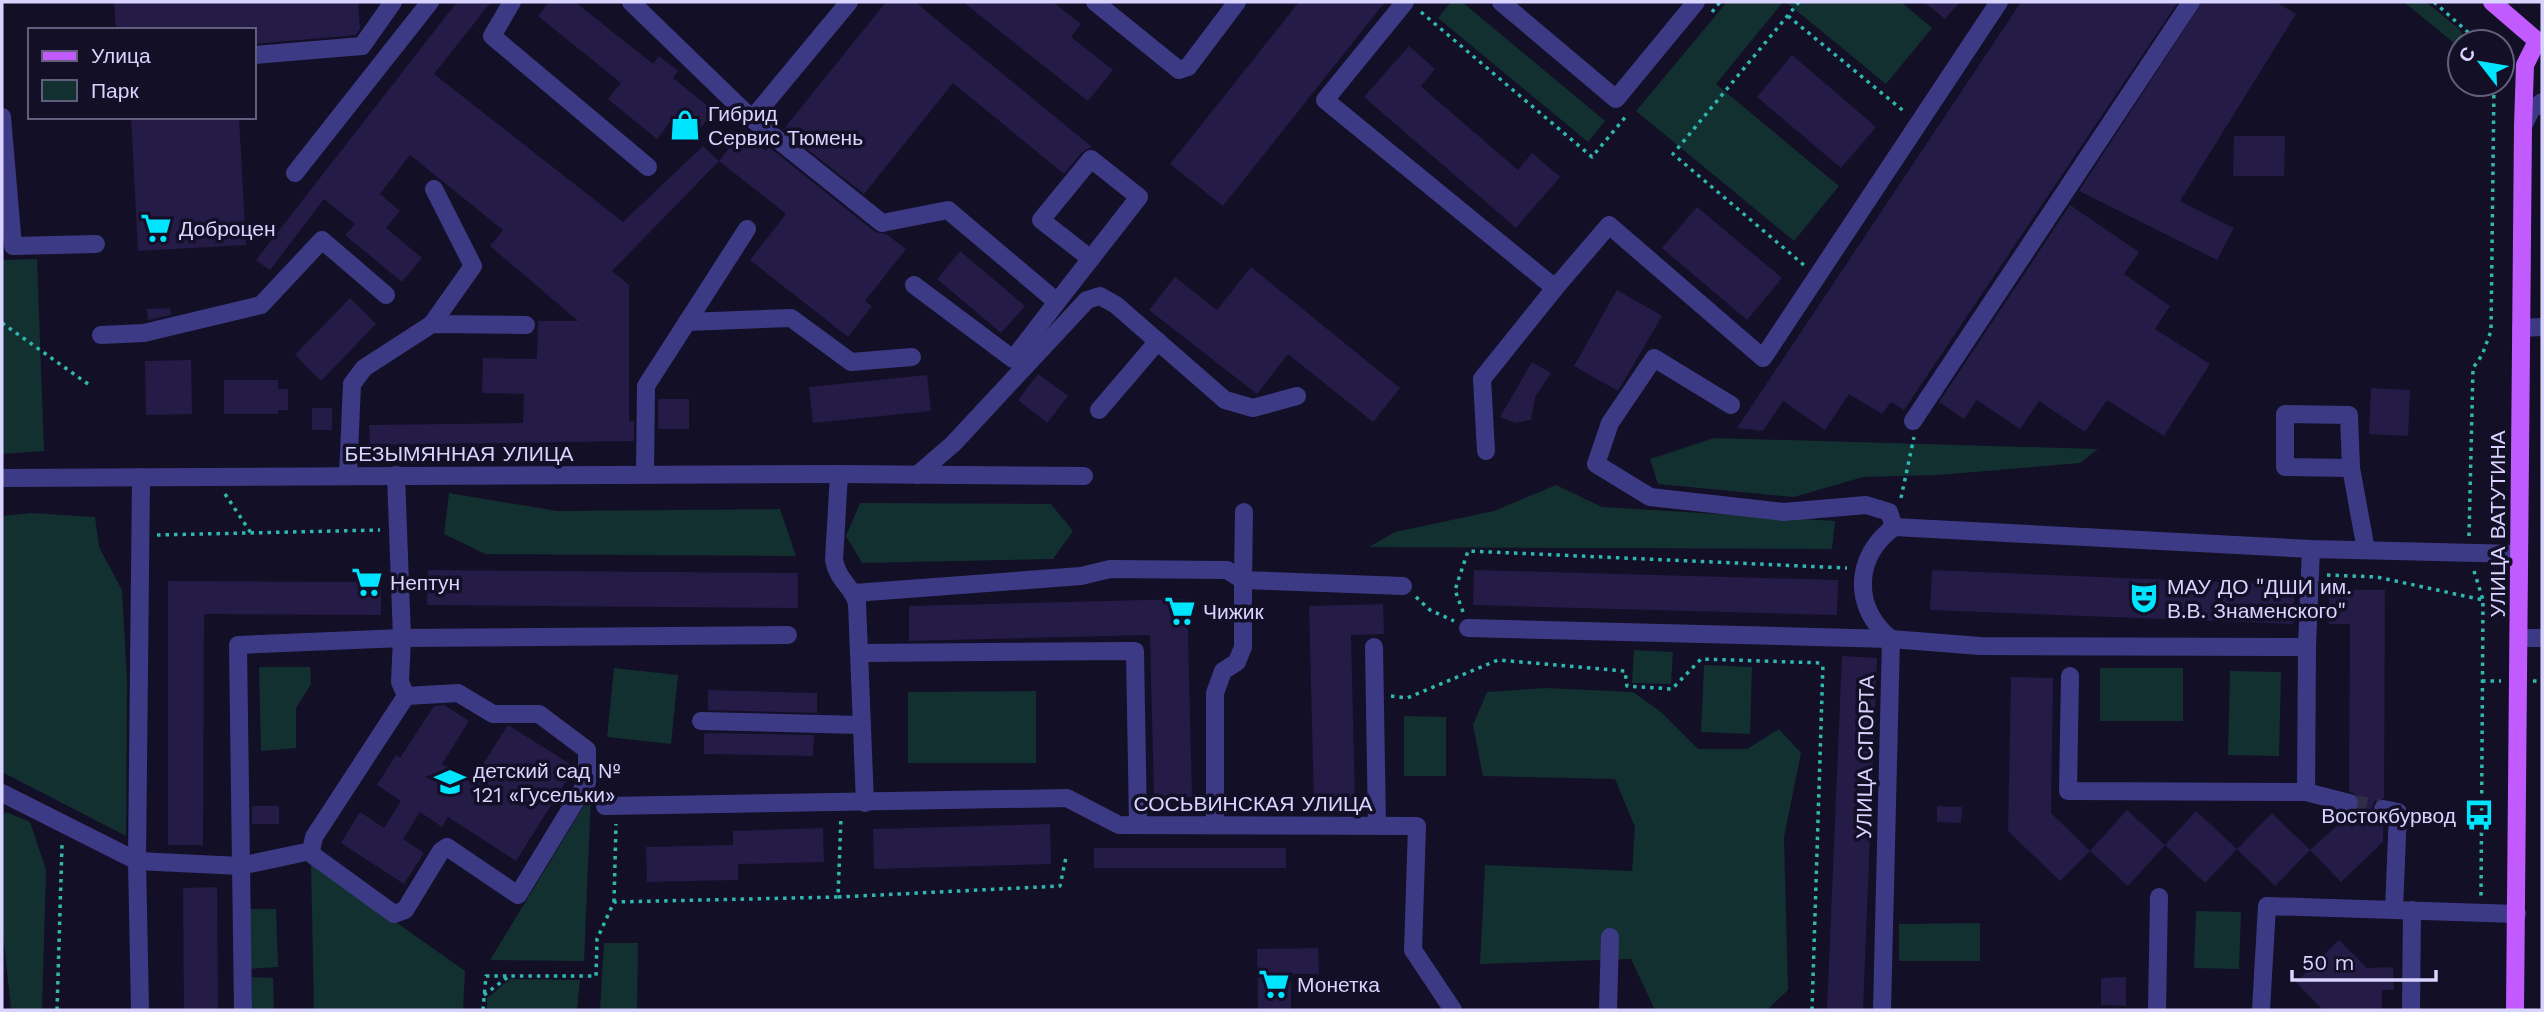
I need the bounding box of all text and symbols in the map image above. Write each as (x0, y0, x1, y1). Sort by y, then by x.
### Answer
legend (28, 28, 256, 119)
north arrow (2446, 28, 2516, 98)
text: С (2453, 42, 2480, 66)
text: Улица (91, 43, 151, 68)
text: Парк (91, 78, 139, 103)
place label: Гибрид Сервис Тюмень (708, 101, 863, 150)
shop icon: Гибрид Сервис Тюмень (668, 108, 702, 142)
supermarket icon: Доброцен (139, 211, 173, 245)
place label: Доброцен (179, 216, 276, 241)
street label: УЛИЦА ВАТУТИНА (2485, 430, 2510, 618)
street label: БЕЗЫМЯННАЯ УЛИЦА (345, 441, 573, 466)
supermarket icon: Нептун (350, 565, 384, 599)
place label: Нептун (390, 570, 460, 595)
place label: МАУ ДО "ДШИ им. В.В. Знаменского" (2167, 574, 2352, 623)
theatre icon: МАУ ДО "ДШИ им. В.В. Знаменского" (2127, 581, 2161, 615)
supermarket icon: Чижик (1163, 594, 1197, 628)
place label: Чижик (1203, 599, 1265, 624)
street label: УЛИЦА СПОРТА (1851, 675, 1879, 839)
place label: детский сад № 121 «Гусельки» (473, 758, 621, 807)
school or university icon: детский сад № 121 «Гусельки» (433, 765, 467, 799)
street label: СОСЬВИНСКАЯ УЛИЦА (1133, 791, 1373, 816)
bus stop icon: Востокбурвод (2462, 798, 2496, 832)
place label: Востокбурвод (2321, 803, 2456, 828)
scale bar (2292, 939, 2436, 983)
text: 50 m (2302, 950, 2354, 975)
supermarket icon: Монетка (1257, 967, 1291, 1001)
place label: Монетка (1297, 972, 1380, 997)

